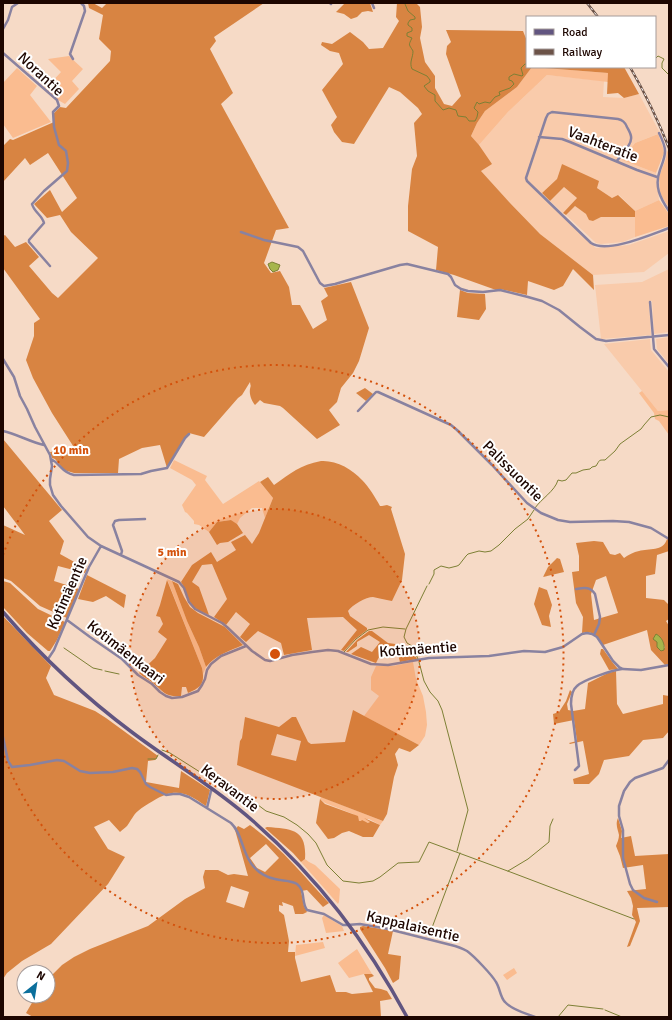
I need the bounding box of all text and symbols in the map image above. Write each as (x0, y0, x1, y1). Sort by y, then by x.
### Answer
legend (526, 16, 656, 68)
text: Road (562, 25, 588, 40)
text: Railway (562, 45, 602, 60)
street label: Norantie (14, 48, 68, 100)
street label: Vaahteratie (565, 122, 641, 166)
street label: Palissuontie (479, 437, 547, 505)
text: 10 min (53, 443, 89, 458)
text: 5 min (158, 545, 187, 560)
street label: Kotimäentie (43, 554, 91, 632)
street label: Kotimäenkaari (84, 616, 168, 688)
street label: Kotimäentie (379, 637, 457, 661)
centre of rings (268, 647, 282, 661)
street label: Keravantie (197, 760, 263, 816)
street label: Kappalaisentie (365, 907, 461, 945)
north arrow (16, 964, 56, 1004)
text: N (34, 968, 47, 983)

